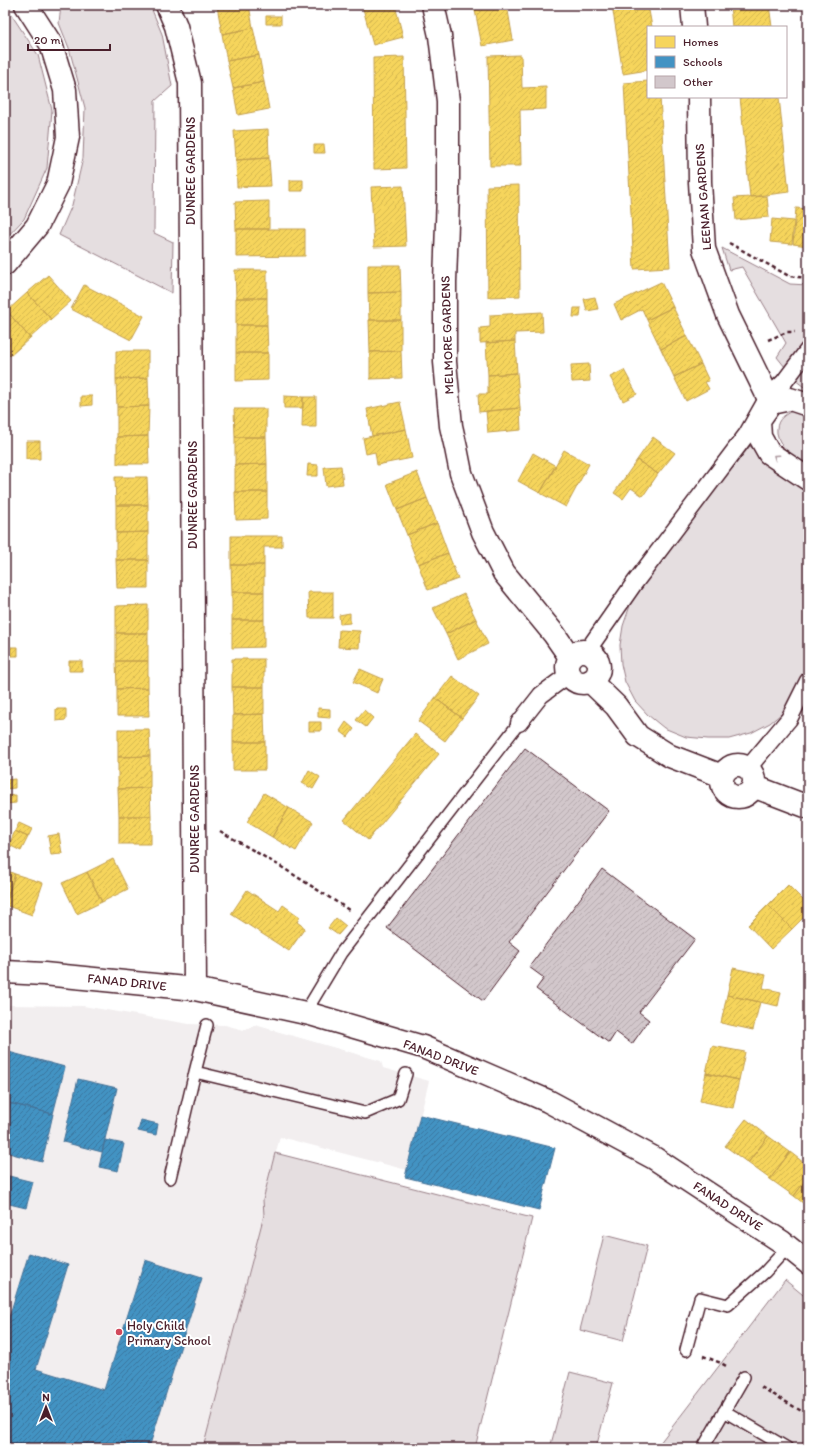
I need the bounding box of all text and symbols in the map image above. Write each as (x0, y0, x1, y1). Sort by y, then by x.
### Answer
scale bar (28, 26, 110, 52)
legend (647, 26, 787, 98)
text: 20 m (34, 33, 61, 47)
text: Homes (683, 35, 719, 49)
text: Schools (683, 55, 722, 69)
text: Other (683, 75, 713, 89)
street label: DUNREE GARDENS (183, 117, 198, 225)
street label: LEENAN GARDENS (692, 143, 714, 251)
street label: MELMORE GARDENS (437, 275, 457, 395)
street label: DUNREE GARDENS (185, 441, 200, 549)
one-way arrow (773, 455, 780, 462)
street label: DUNREE GARDENS (187, 765, 202, 873)
street label: FANAD DRIVE (87, 970, 167, 994)
street label: FANAD DRIVE (401, 1036, 481, 1078)
street label: FANAD DRIVE (691, 1178, 765, 1234)
place label: Holy Child Primary School (127, 1318, 211, 1348)
marker: Holy Child Primary School (114, 1327, 124, 1337)
north arrow (26, 1387, 66, 1427)
text: N (42, 1391, 50, 1404)

